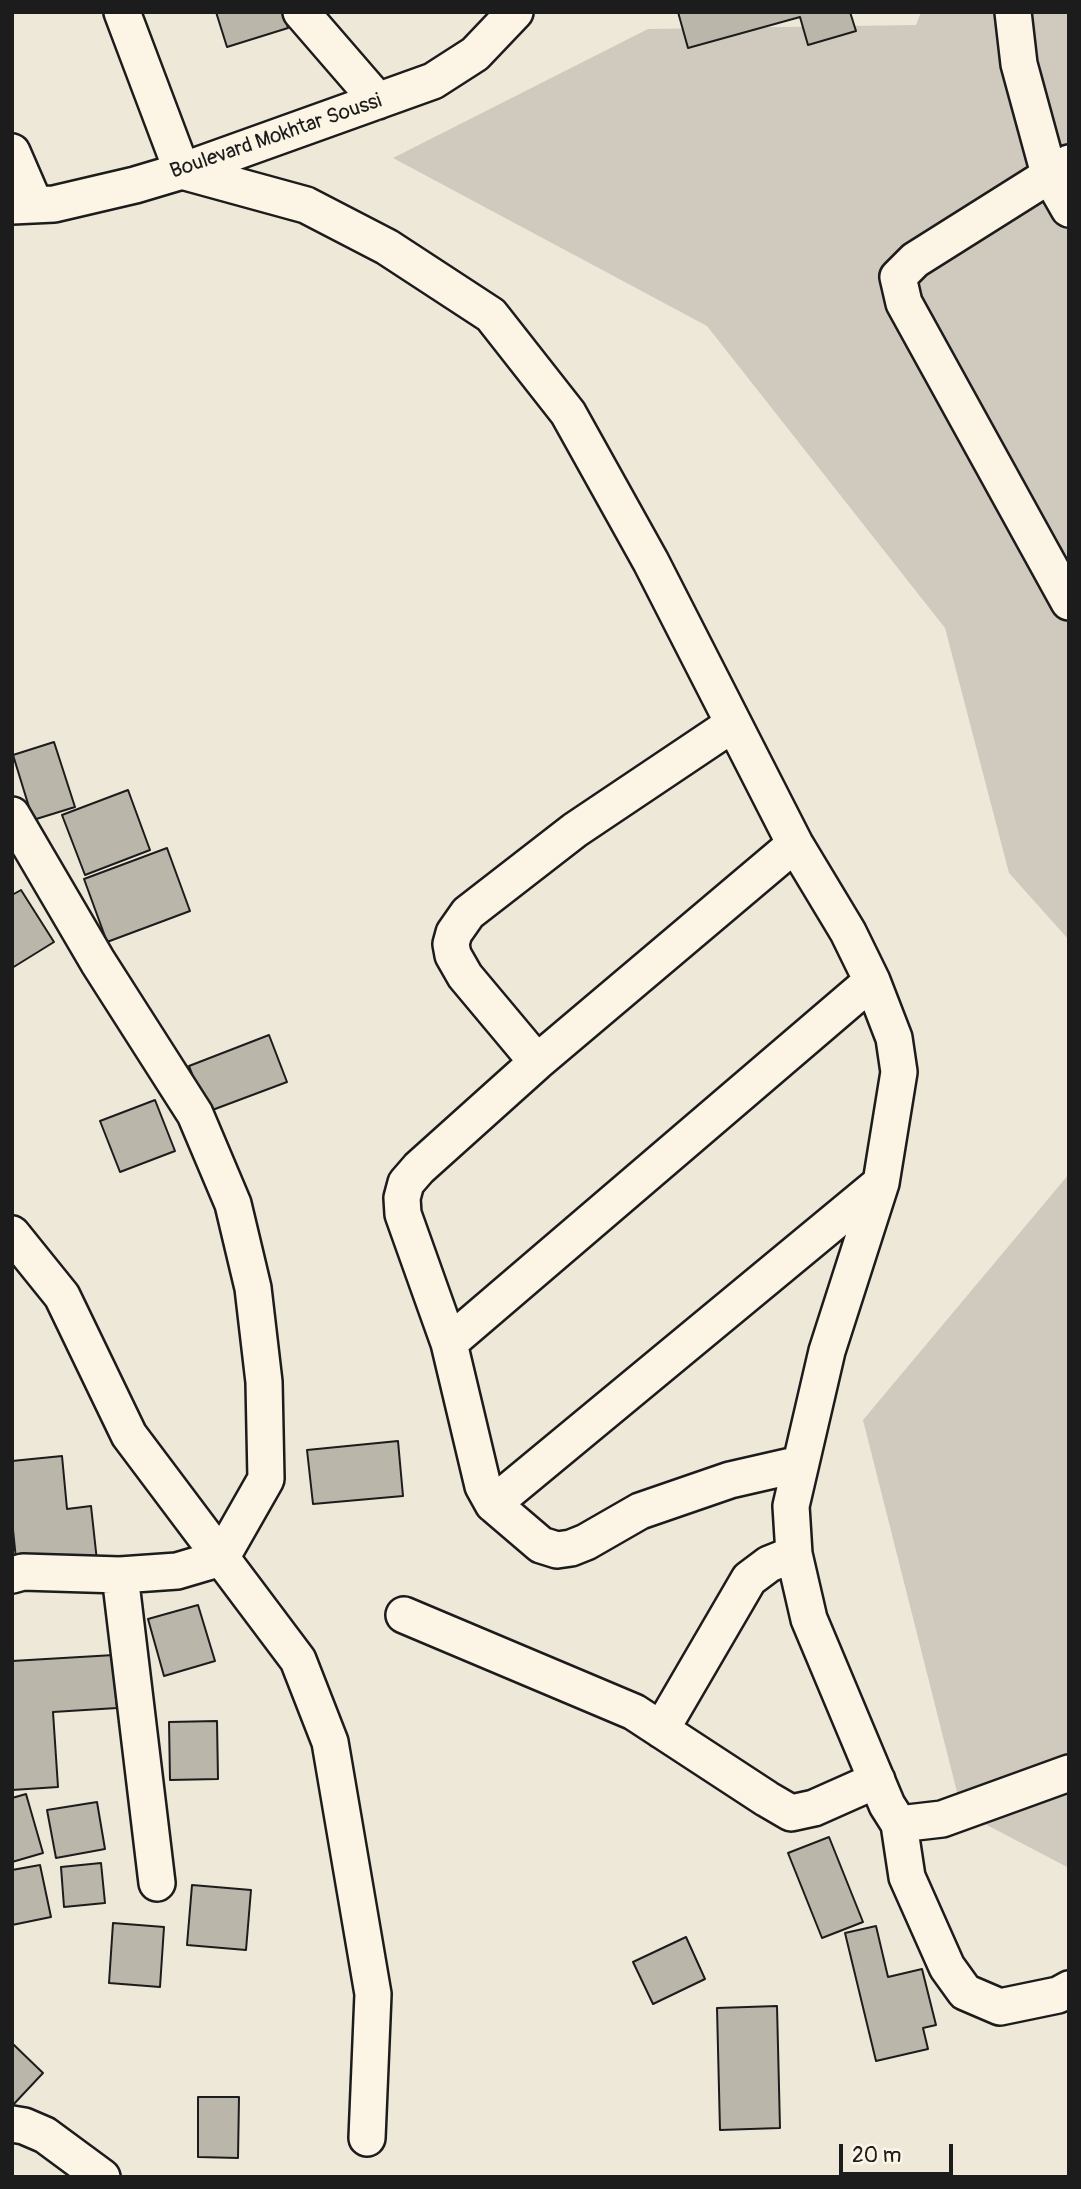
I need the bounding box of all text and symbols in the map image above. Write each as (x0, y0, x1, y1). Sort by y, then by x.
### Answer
street label: Boulevard Mokhtar Soussi (167, 89, 385, 185)
scale bar (843, 2130, 957, 2174)
text: 20 m (852, 2142, 901, 2169)

